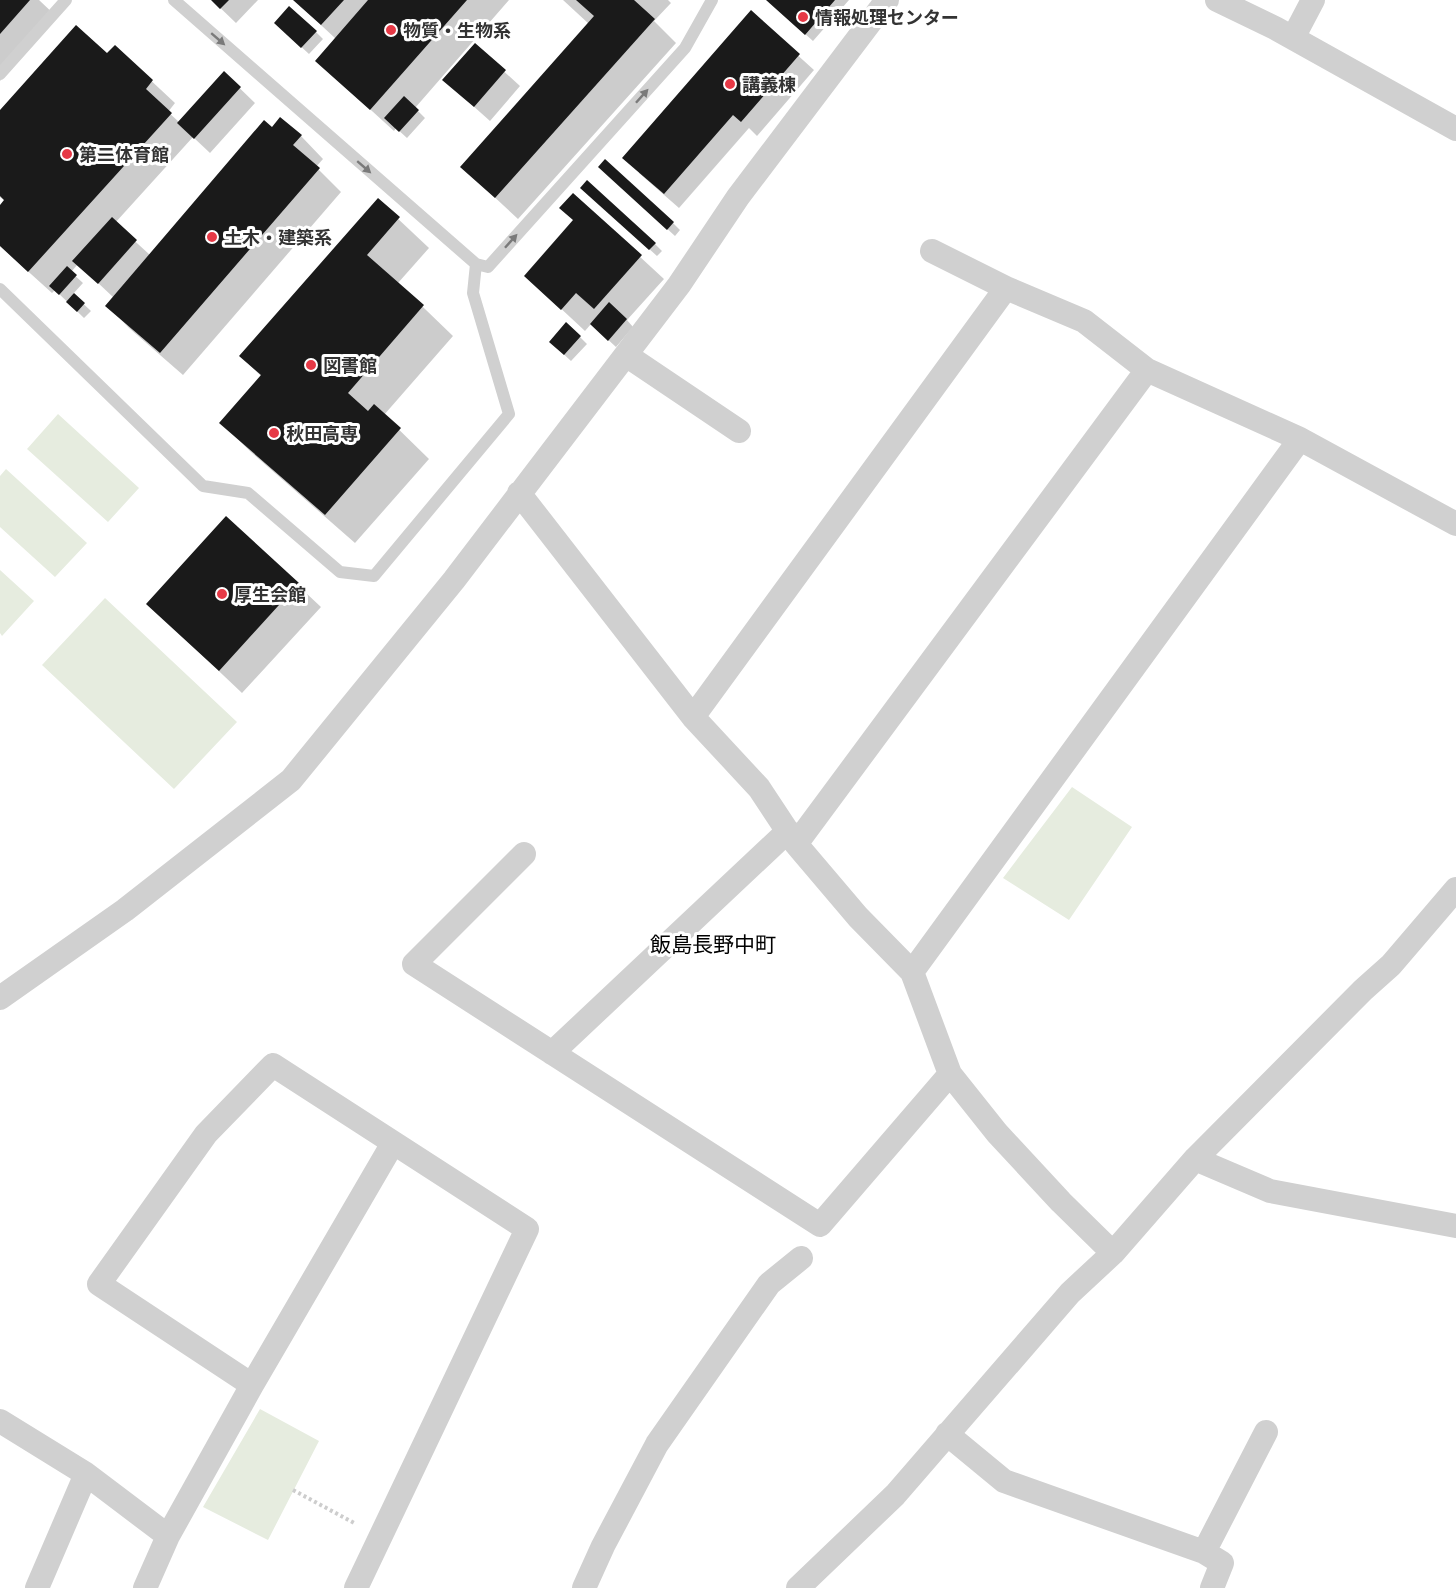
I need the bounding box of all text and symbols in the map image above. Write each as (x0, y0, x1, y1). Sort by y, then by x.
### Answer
place label: 情報処理センター (815, 6, 959, 29)
marker: 情報処理センター (796, 10, 810, 24)
place label: 物質・生物系 (403, 19, 511, 42)
marker: 物質・生物系 (384, 23, 398, 37)
one-way arrow (210, 32, 226, 45)
place label: 講義棟 (742, 73, 796, 96)
marker: 講義棟 (723, 77, 737, 91)
one-way arrow (635, 89, 648, 104)
place label: 第二体育館 (79, 143, 169, 166)
marker: 第二体育館 (60, 147, 74, 161)
one-way arrow (357, 160, 372, 174)
place label: 土木・建築系 (224, 226, 332, 249)
marker: 土木・建築系 (205, 230, 219, 244)
one-way arrow (504, 234, 517, 249)
place label: 図書館 (323, 354, 377, 377)
marker: 図書館 (304, 358, 318, 372)
place label: 秋田高専 (286, 422, 358, 445)
marker: 秋田高専 (267, 426, 281, 440)
place label: 厚生会館 (234, 583, 306, 606)
marker: 厚生会館 (215, 587, 229, 601)
district label: 飯島長野中町 (650, 931, 776, 958)

